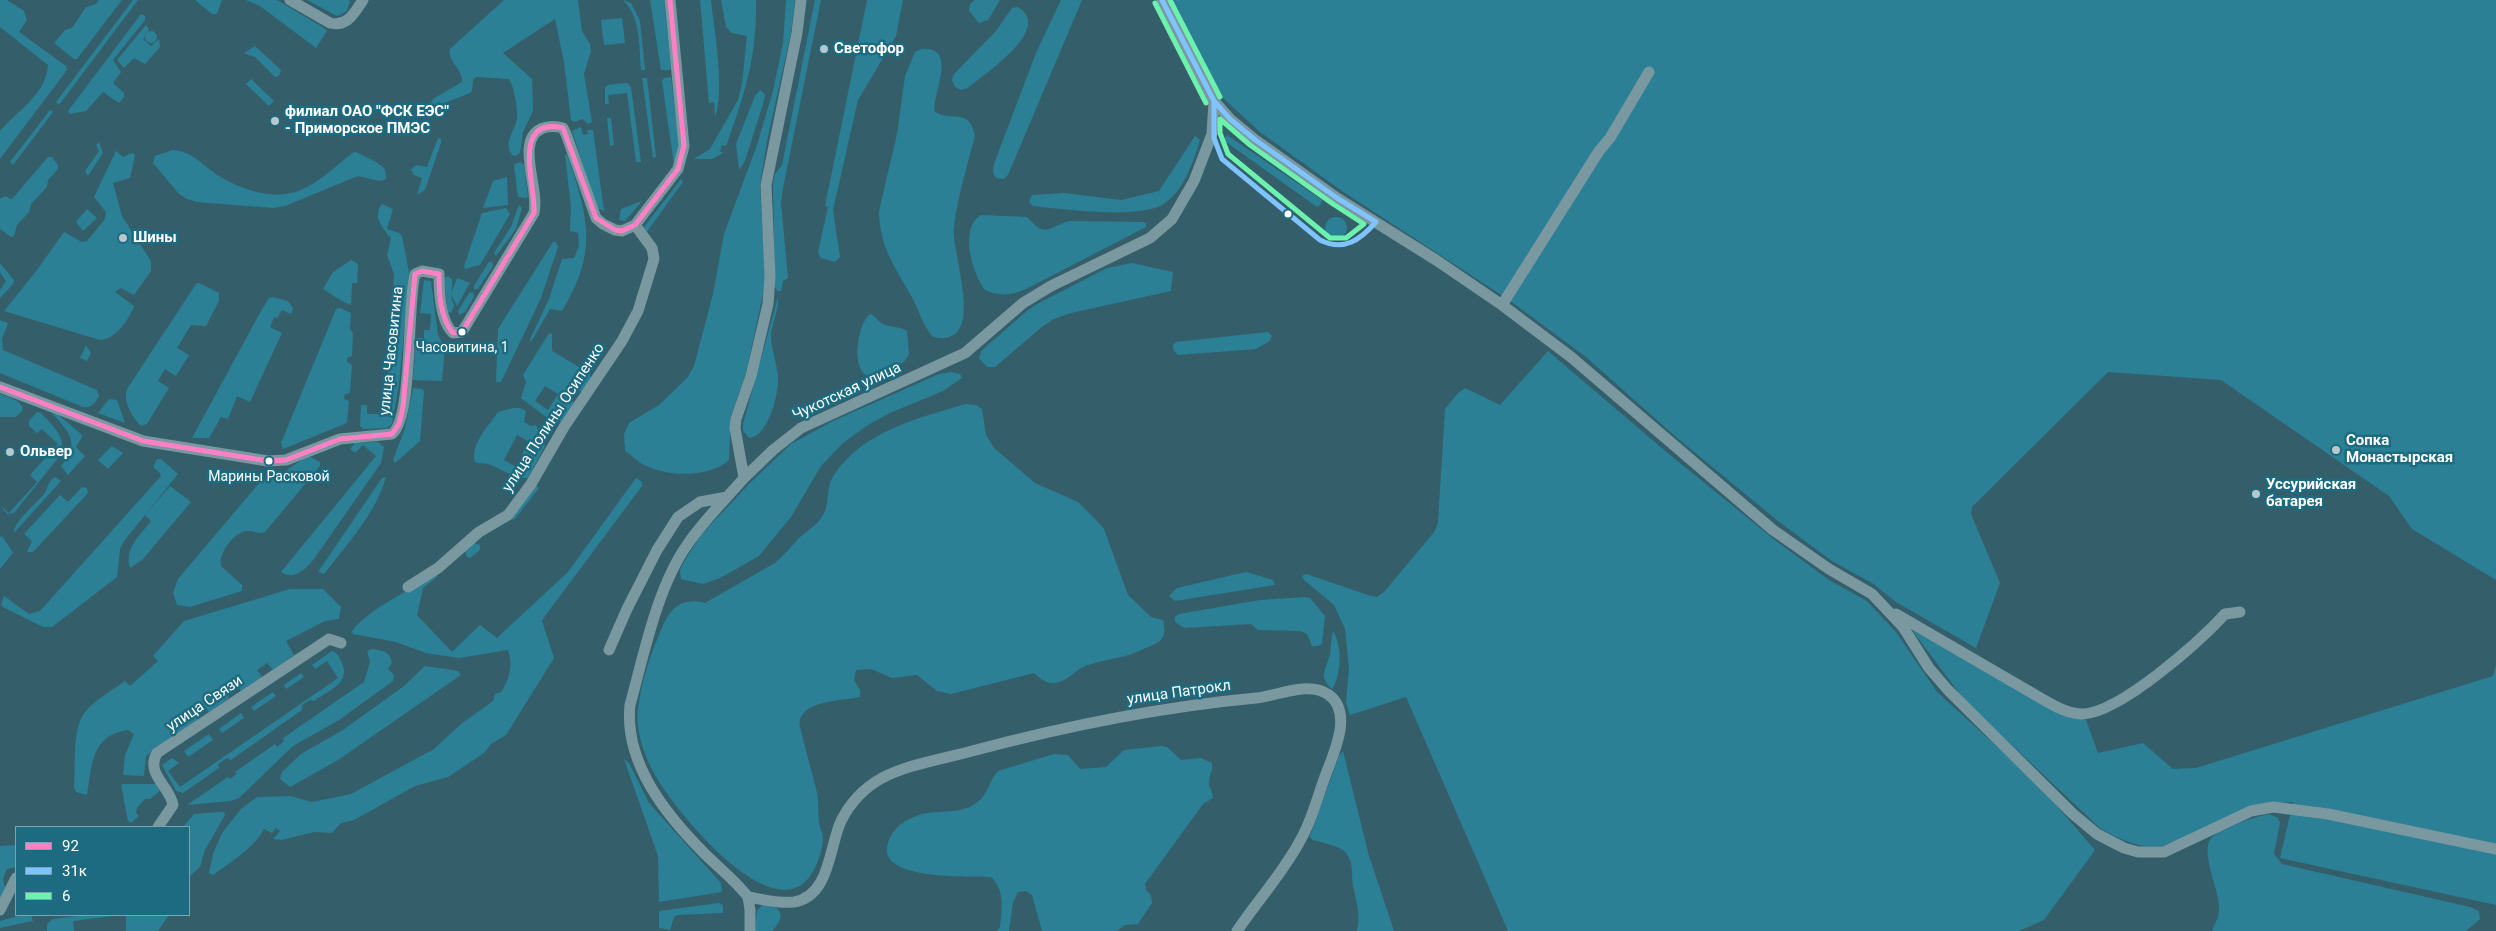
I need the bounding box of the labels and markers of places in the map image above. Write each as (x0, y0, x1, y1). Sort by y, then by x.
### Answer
place label: Светофор (834, 40, 904, 58)
marker: Светофор (818, 43, 830, 55)
place label: филиал ОАО "ФСК ЕЭС" - Приморское ПМЭС (285, 103, 449, 138)
marker: филиал ОАО "ФСК ЕЭС" - Приморское ПМЭС (269, 115, 281, 127)
unlabelled marker (1283, 209, 1293, 219)
place label: Шины (133, 229, 177, 247)
marker: Шины (117, 232, 129, 244)
marker: Часовитина, 1 (457, 327, 467, 337)
place label: Часовитина, 1 (415, 340, 509, 356)
place label: Сопка Монастырская (2346, 432, 2453, 467)
place label: Ольвер (20, 443, 72, 461)
marker: Сопка Монастырская (2330, 444, 2342, 456)
marker: Ольвер (4, 446, 16, 458)
marker: Марины Расковой (264, 456, 274, 466)
place label: Марины Расковой (208, 469, 330, 485)
place label: Уссурийская батарея (2266, 476, 2356, 511)
marker: Уссурийская батарея (2250, 488, 2262, 500)

